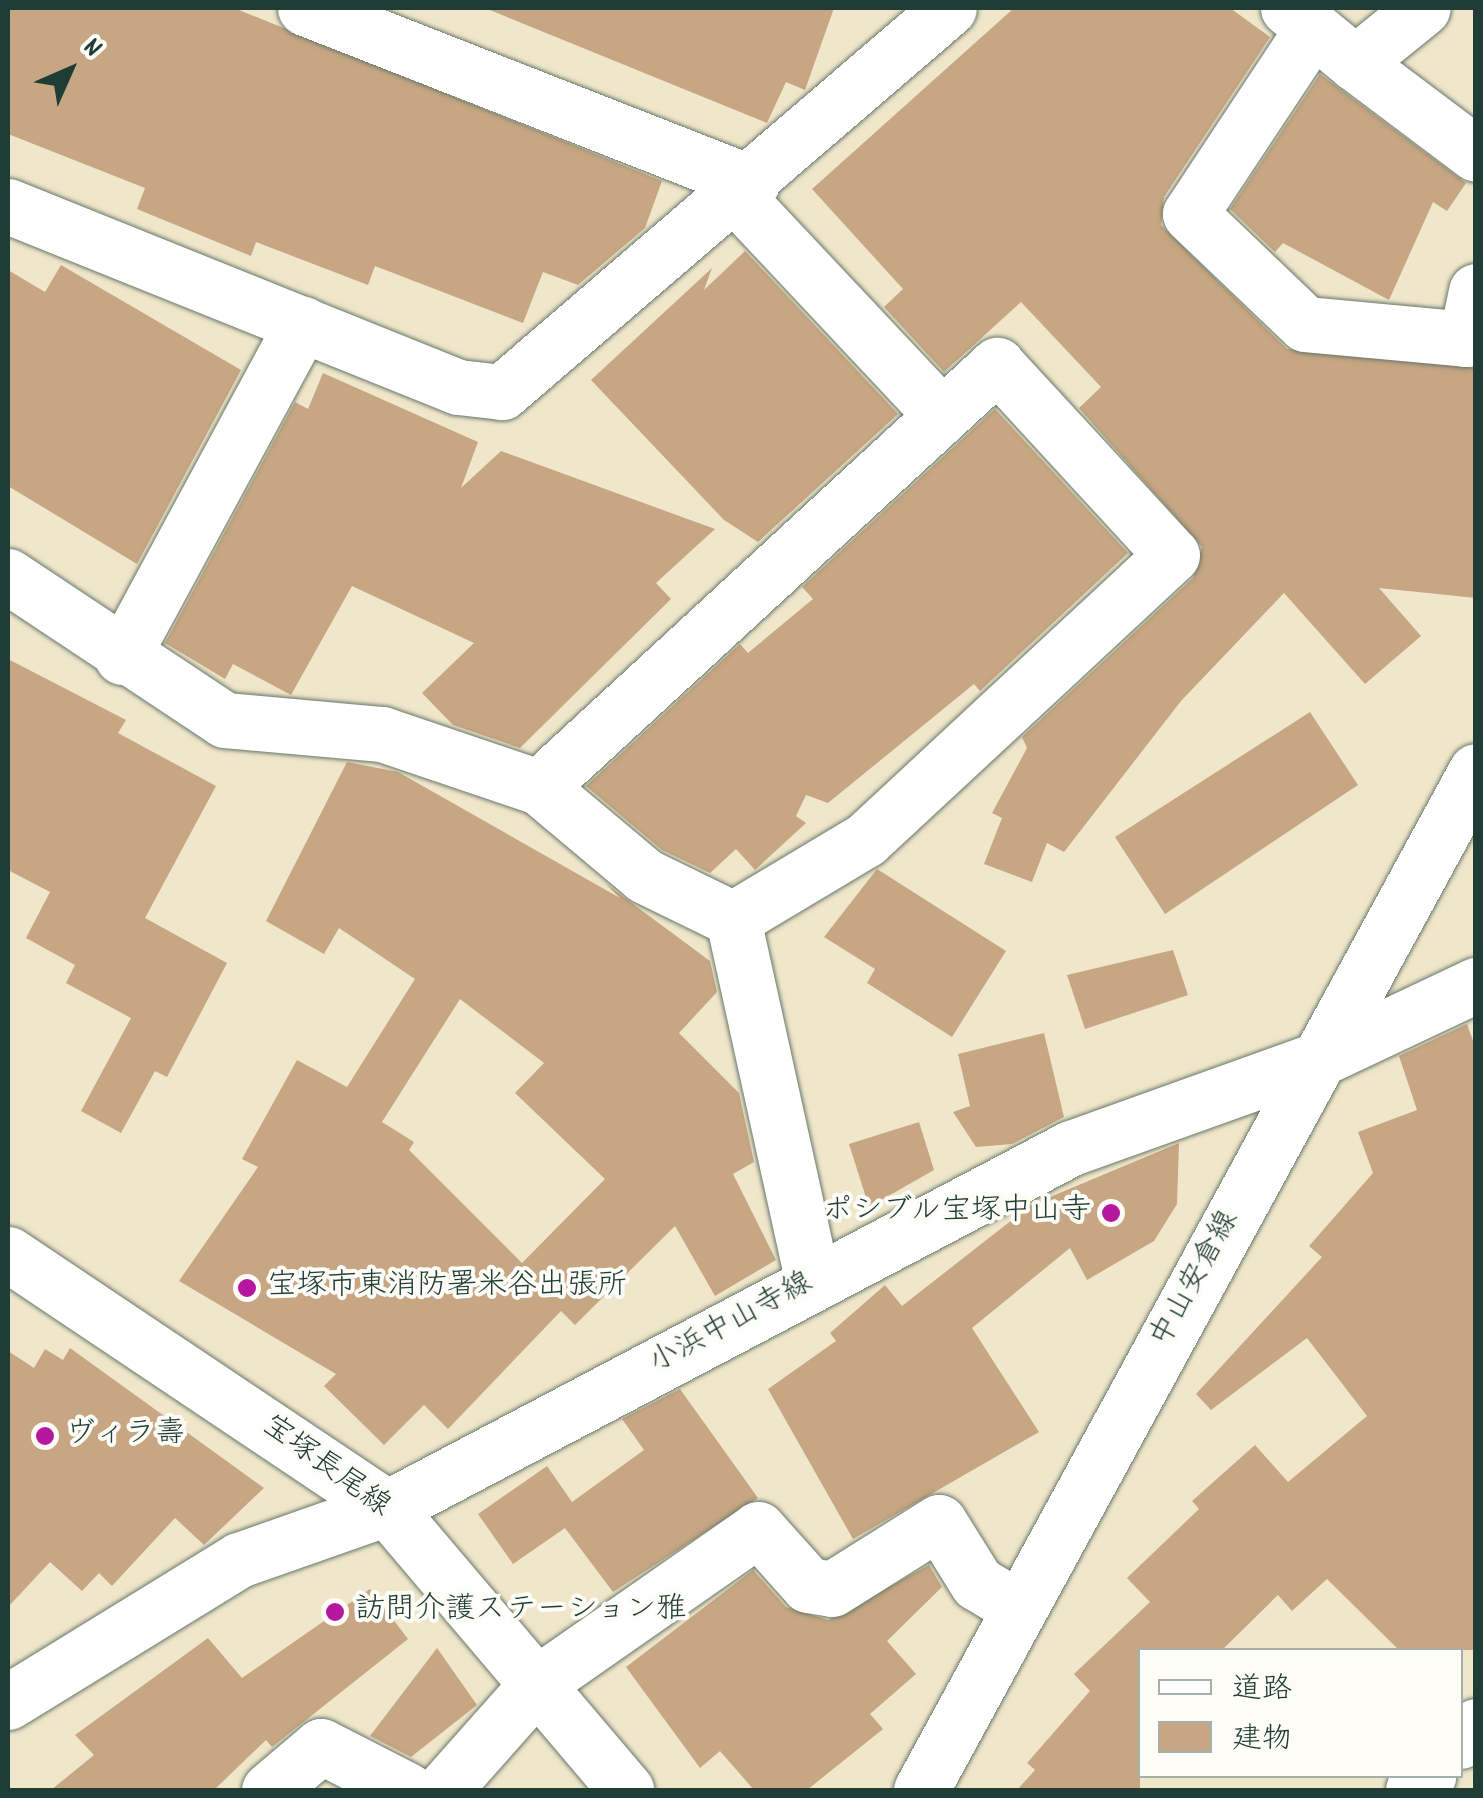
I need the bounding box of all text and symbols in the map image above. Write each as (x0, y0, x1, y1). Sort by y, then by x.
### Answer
north arrow (20, 20, 120, 120)
text: N (72, 30, 110, 68)
place label: ポシブル宝塚中山寺 (821, 1195, 1091, 1231)
marker: ポシブル宝塚中山寺 (1100, 1202, 1122, 1224)
street label: 中山安倉線 (1145, 1206, 1249, 1354)
street label: 小浜中山寺線 (644, 1267, 820, 1383)
place label: 宝塚市東消防署米谷出張所 (267, 1270, 627, 1306)
marker: 宝塚市東消防署米谷出張所 (236, 1277, 258, 1299)
street label: 宝塚長尾線 (254, 1409, 396, 1527)
place label: ヴィラ壽 (65, 1418, 185, 1454)
marker: ヴィラ壽 (34, 1425, 56, 1447)
place label: 訪問介護ステーション雅 (355, 1594, 685, 1630)
marker: 訪問介護ステーション雅 (324, 1601, 346, 1623)
legend (1138, 1648, 1463, 1778)
text: 道路 (1232, 1670, 1292, 1713)
text: 建物 (1232, 1720, 1292, 1763)

